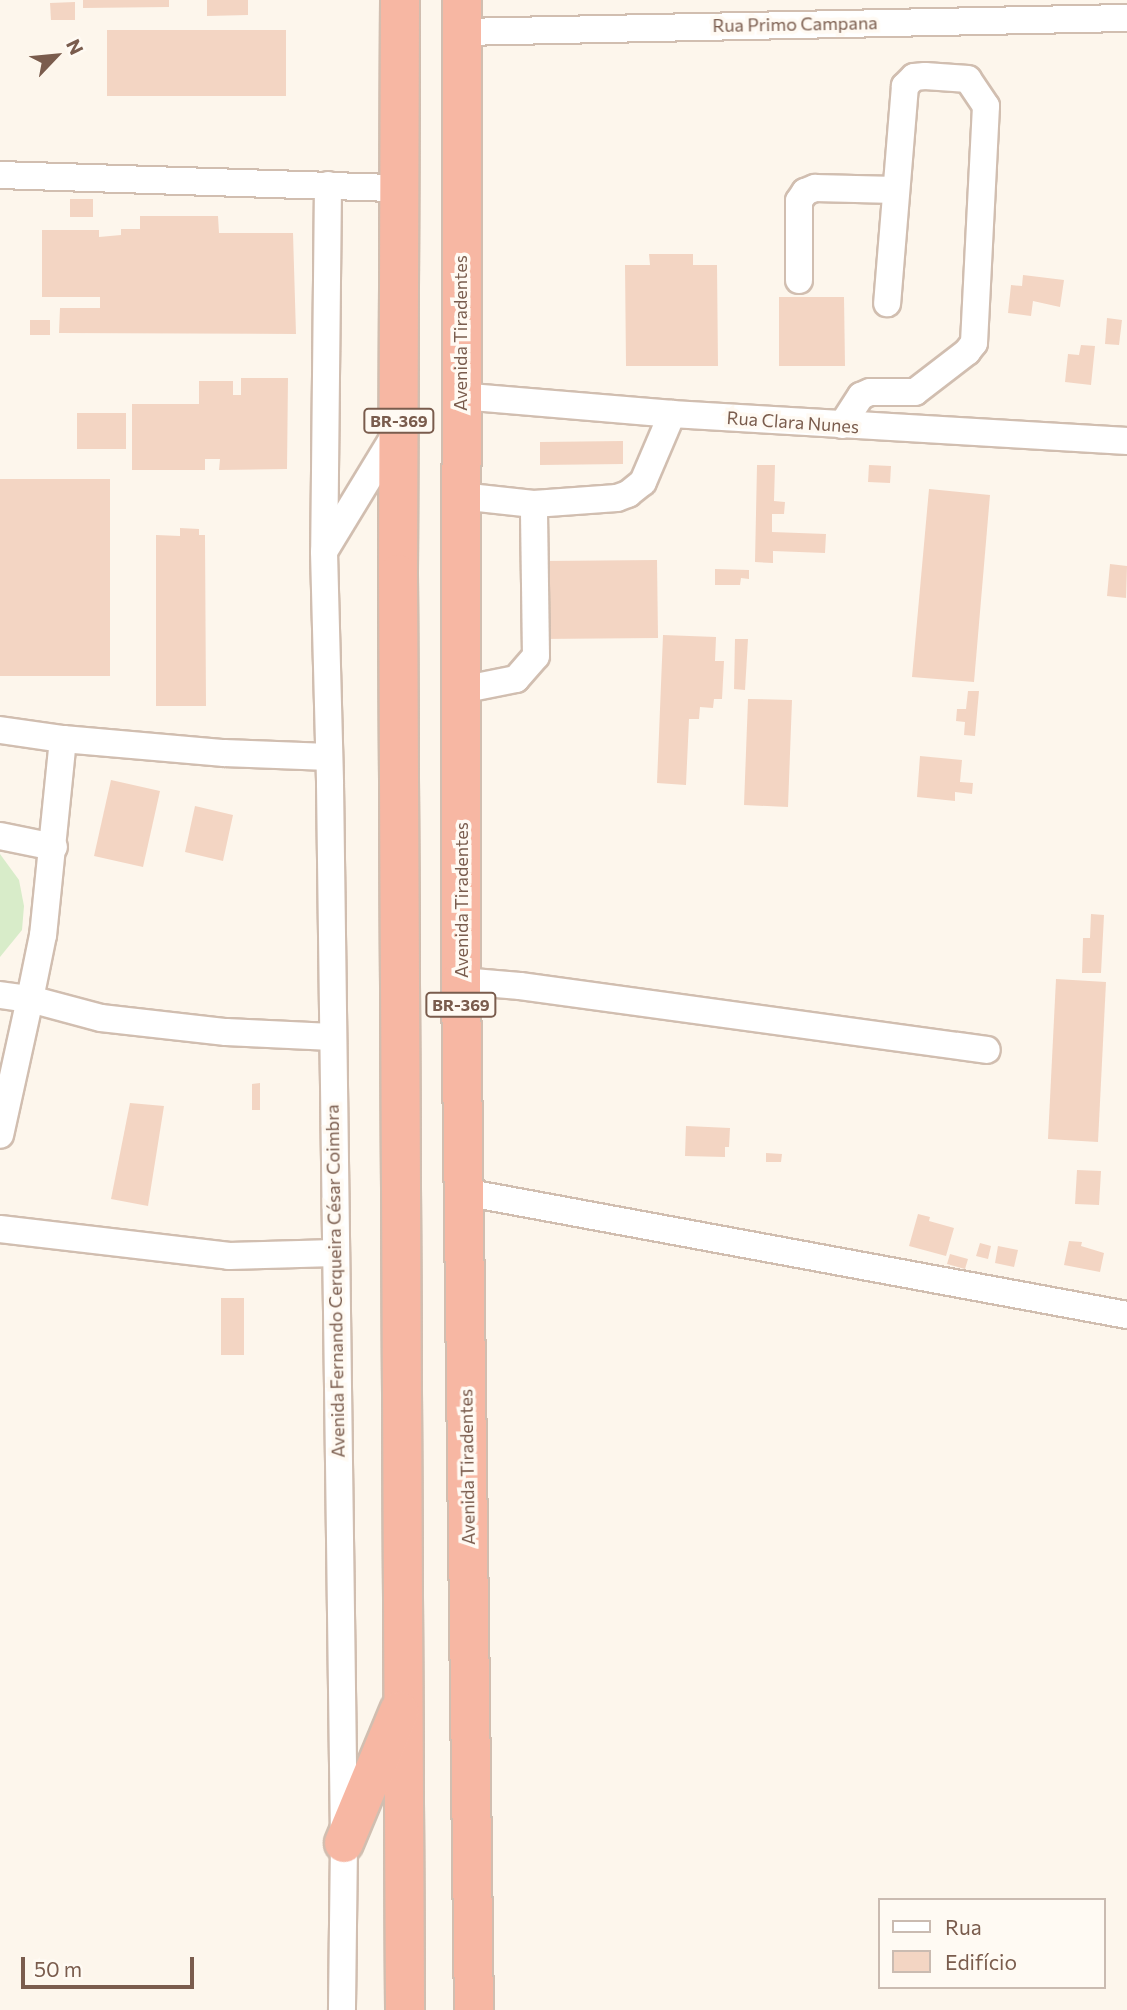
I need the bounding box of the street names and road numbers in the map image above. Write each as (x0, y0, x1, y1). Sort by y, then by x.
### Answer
street label: Rua Primo Campana (712, 12, 878, 36)
street label: Avenida Tiradentes (449, 255, 471, 411)
street label: Rua Clara Nunes (726, 407, 860, 437)
road number: BR-369 (362, 408, 436, 434)
street label: Avenida Tiradentes (450, 822, 472, 978)
road number: BR-369 (424, 993, 498, 1018)
street label: Avenida Fernando Cerqueira César Coimbra (321, 1104, 349, 1458)
street label: Avenida Tiradentes (455, 1389, 479, 1545)

